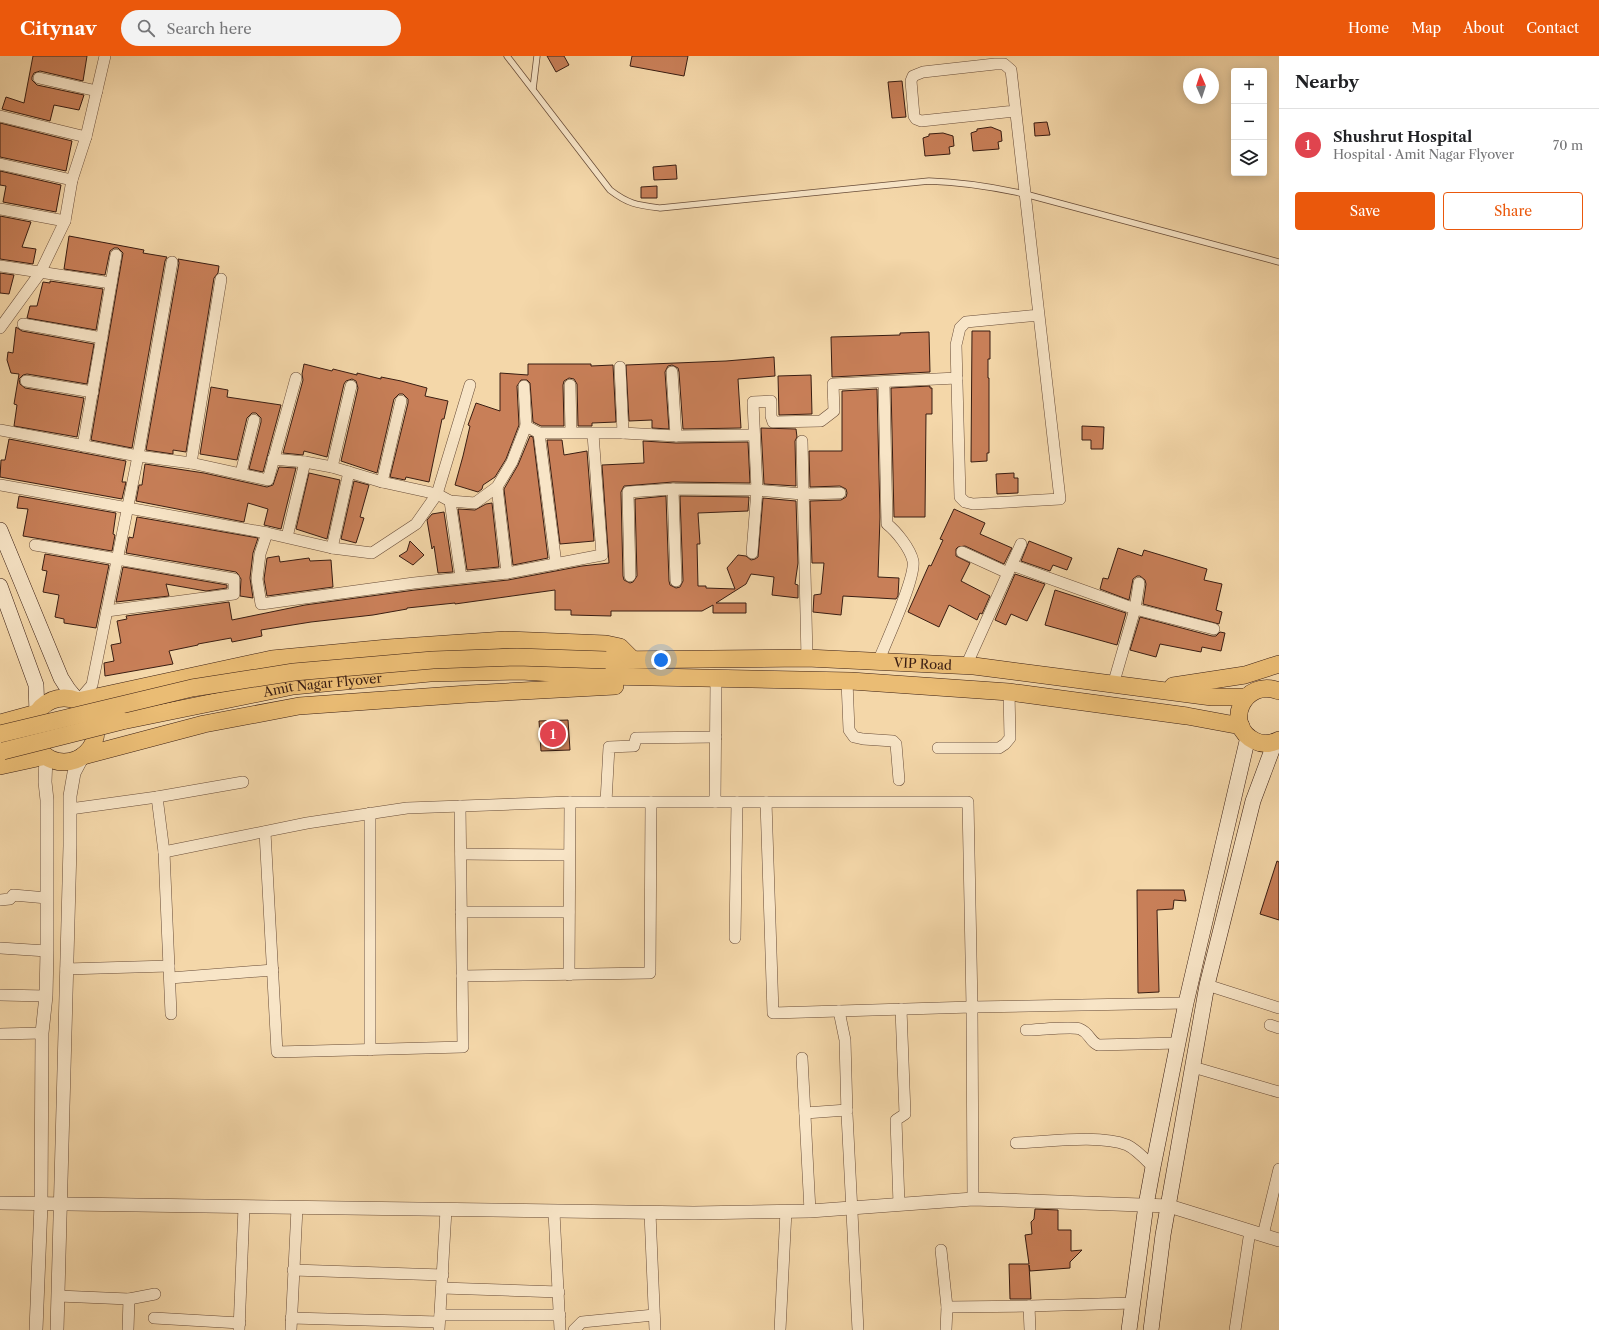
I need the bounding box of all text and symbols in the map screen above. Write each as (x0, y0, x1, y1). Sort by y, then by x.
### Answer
search box (121, 10, 401, 46)
text: Citynav (20, 17, 97, 40)
icon: search (135, 17, 157, 39)
text: Search here (167, 19, 252, 38)
text: Home (1348, 19, 1389, 37)
text: Map (1411, 19, 1441, 37)
text: About (1463, 19, 1504, 37)
text: Contact (1526, 19, 1579, 37)
north arrow (1183, 68, 1219, 104)
map controls (1231, 68, 1267, 176)
button: + (1231, 68, 1267, 104)
text: Nearby (1295, 72, 1359, 92)
button: − (1231, 104, 1267, 140)
text: Shushrut Hospital (1333, 127, 1472, 146)
text: 1 (1305, 137, 1311, 153)
text: 70 m (1553, 137, 1583, 153)
button: layers (1231, 140, 1267, 176)
text: Hospital · Amit Nagar Flyover (1333, 146, 1514, 162)
button: Save (1295, 192, 1435, 230)
button: Share (1443, 192, 1583, 230)
your location (651, 650, 671, 670)
street label: VIP Road (892, 654, 952, 673)
street label: Amit Nagar Flyover (261, 670, 383, 700)
pin: 1 (540, 719, 566, 749)

